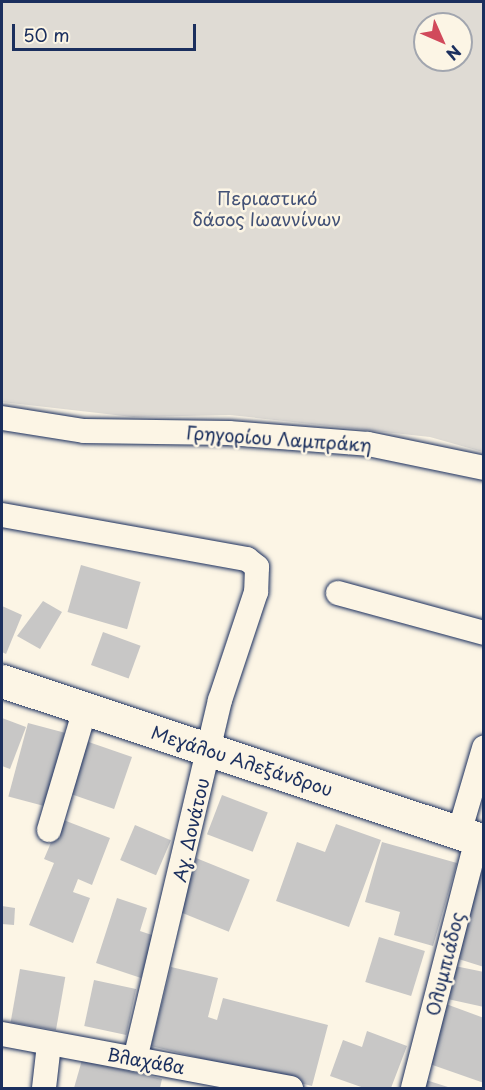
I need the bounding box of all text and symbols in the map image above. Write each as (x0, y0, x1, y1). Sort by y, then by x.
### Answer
scale bar (15, 12, 200, 50)
north arrow (413, 12, 473, 72)
text: 50 m (23, 21, 70, 48)
text: N (441, 40, 467, 66)
park label: Περιαστικό δάσος Ιωαννίνων (192, 188, 342, 230)
street label: Γρηγορίου Λαμπράκη (186, 422, 372, 456)
street label: Μεγάλου Αλεξάνδρου (148, 721, 336, 801)
street label: Αγ. Δονάτου (168, 776, 214, 884)
street label: Ολυμπιάδος (422, 910, 468, 1018)
street label: Βλαχάβα (106, 1044, 186, 1078)

